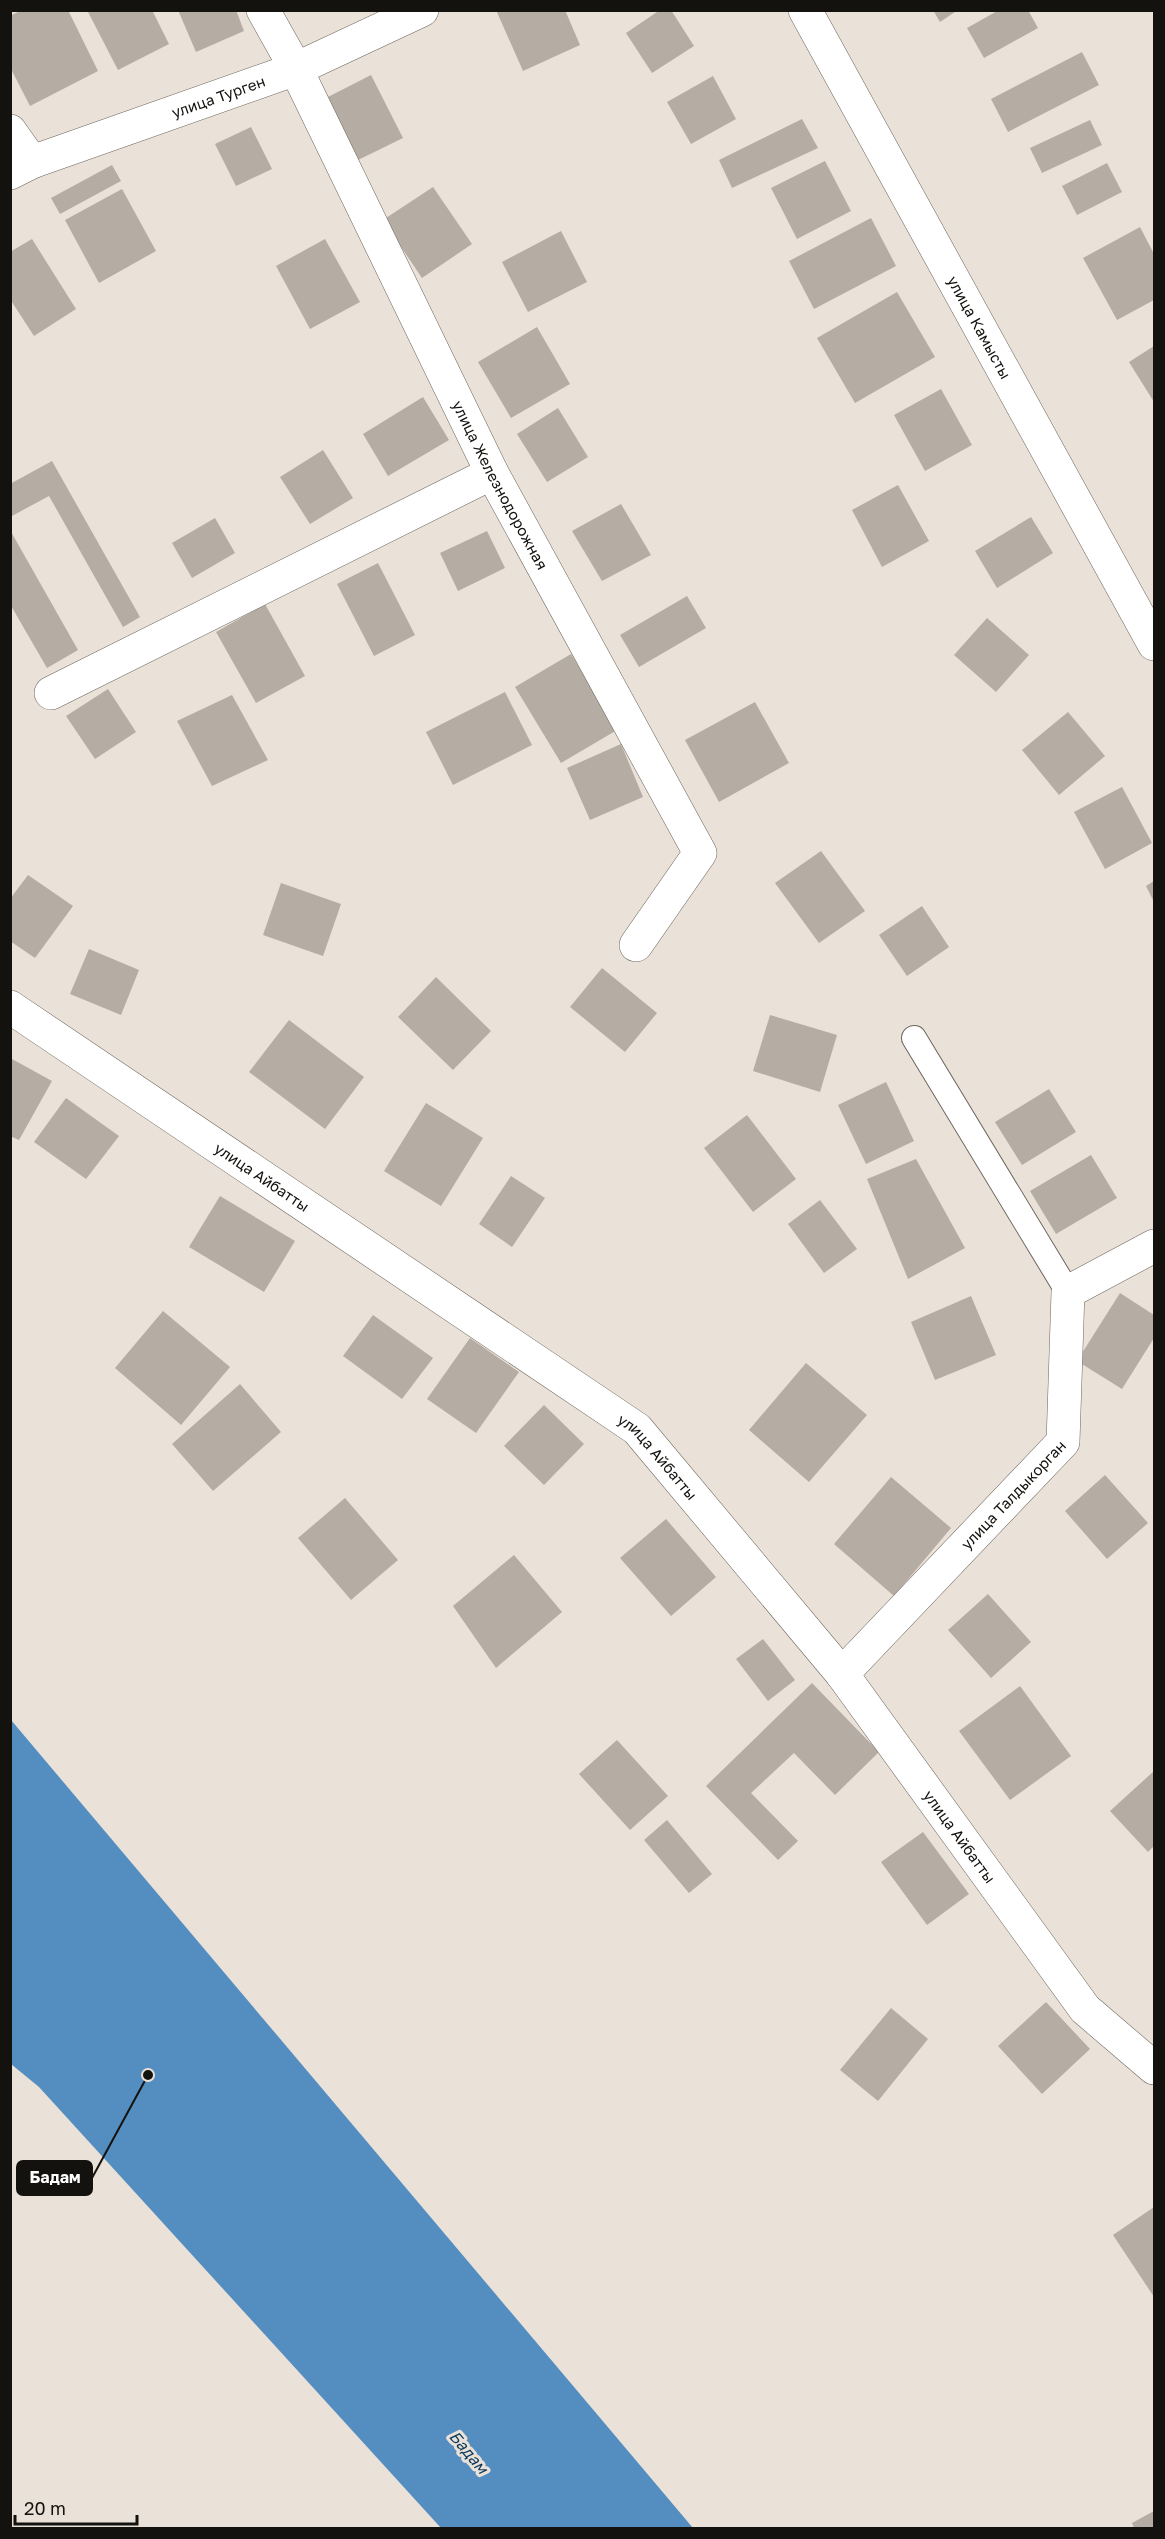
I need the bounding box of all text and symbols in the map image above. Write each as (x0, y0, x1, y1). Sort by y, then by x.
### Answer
street label: улица Турген (169, 72, 267, 121)
street label: улица Камысты (944, 272, 1015, 382)
street label: улица Железнодорожная (449, 397, 552, 572)
street label: улица Айбатты (211, 1138, 313, 1215)
street label: улица Айбатты (615, 1410, 701, 1503)
street label: улица Талдыкорган (957, 1436, 1069, 1553)
street label: улица Айбатты (920, 1787, 1000, 1886)
callout: Бадам (17, 2161, 92, 2195)
text: Бадам (29, 2167, 81, 2187)
water label: Бадам (445, 2426, 494, 2479)
scale bar (15, 2488, 136, 2526)
text: 20 m (24, 2497, 66, 2519)

